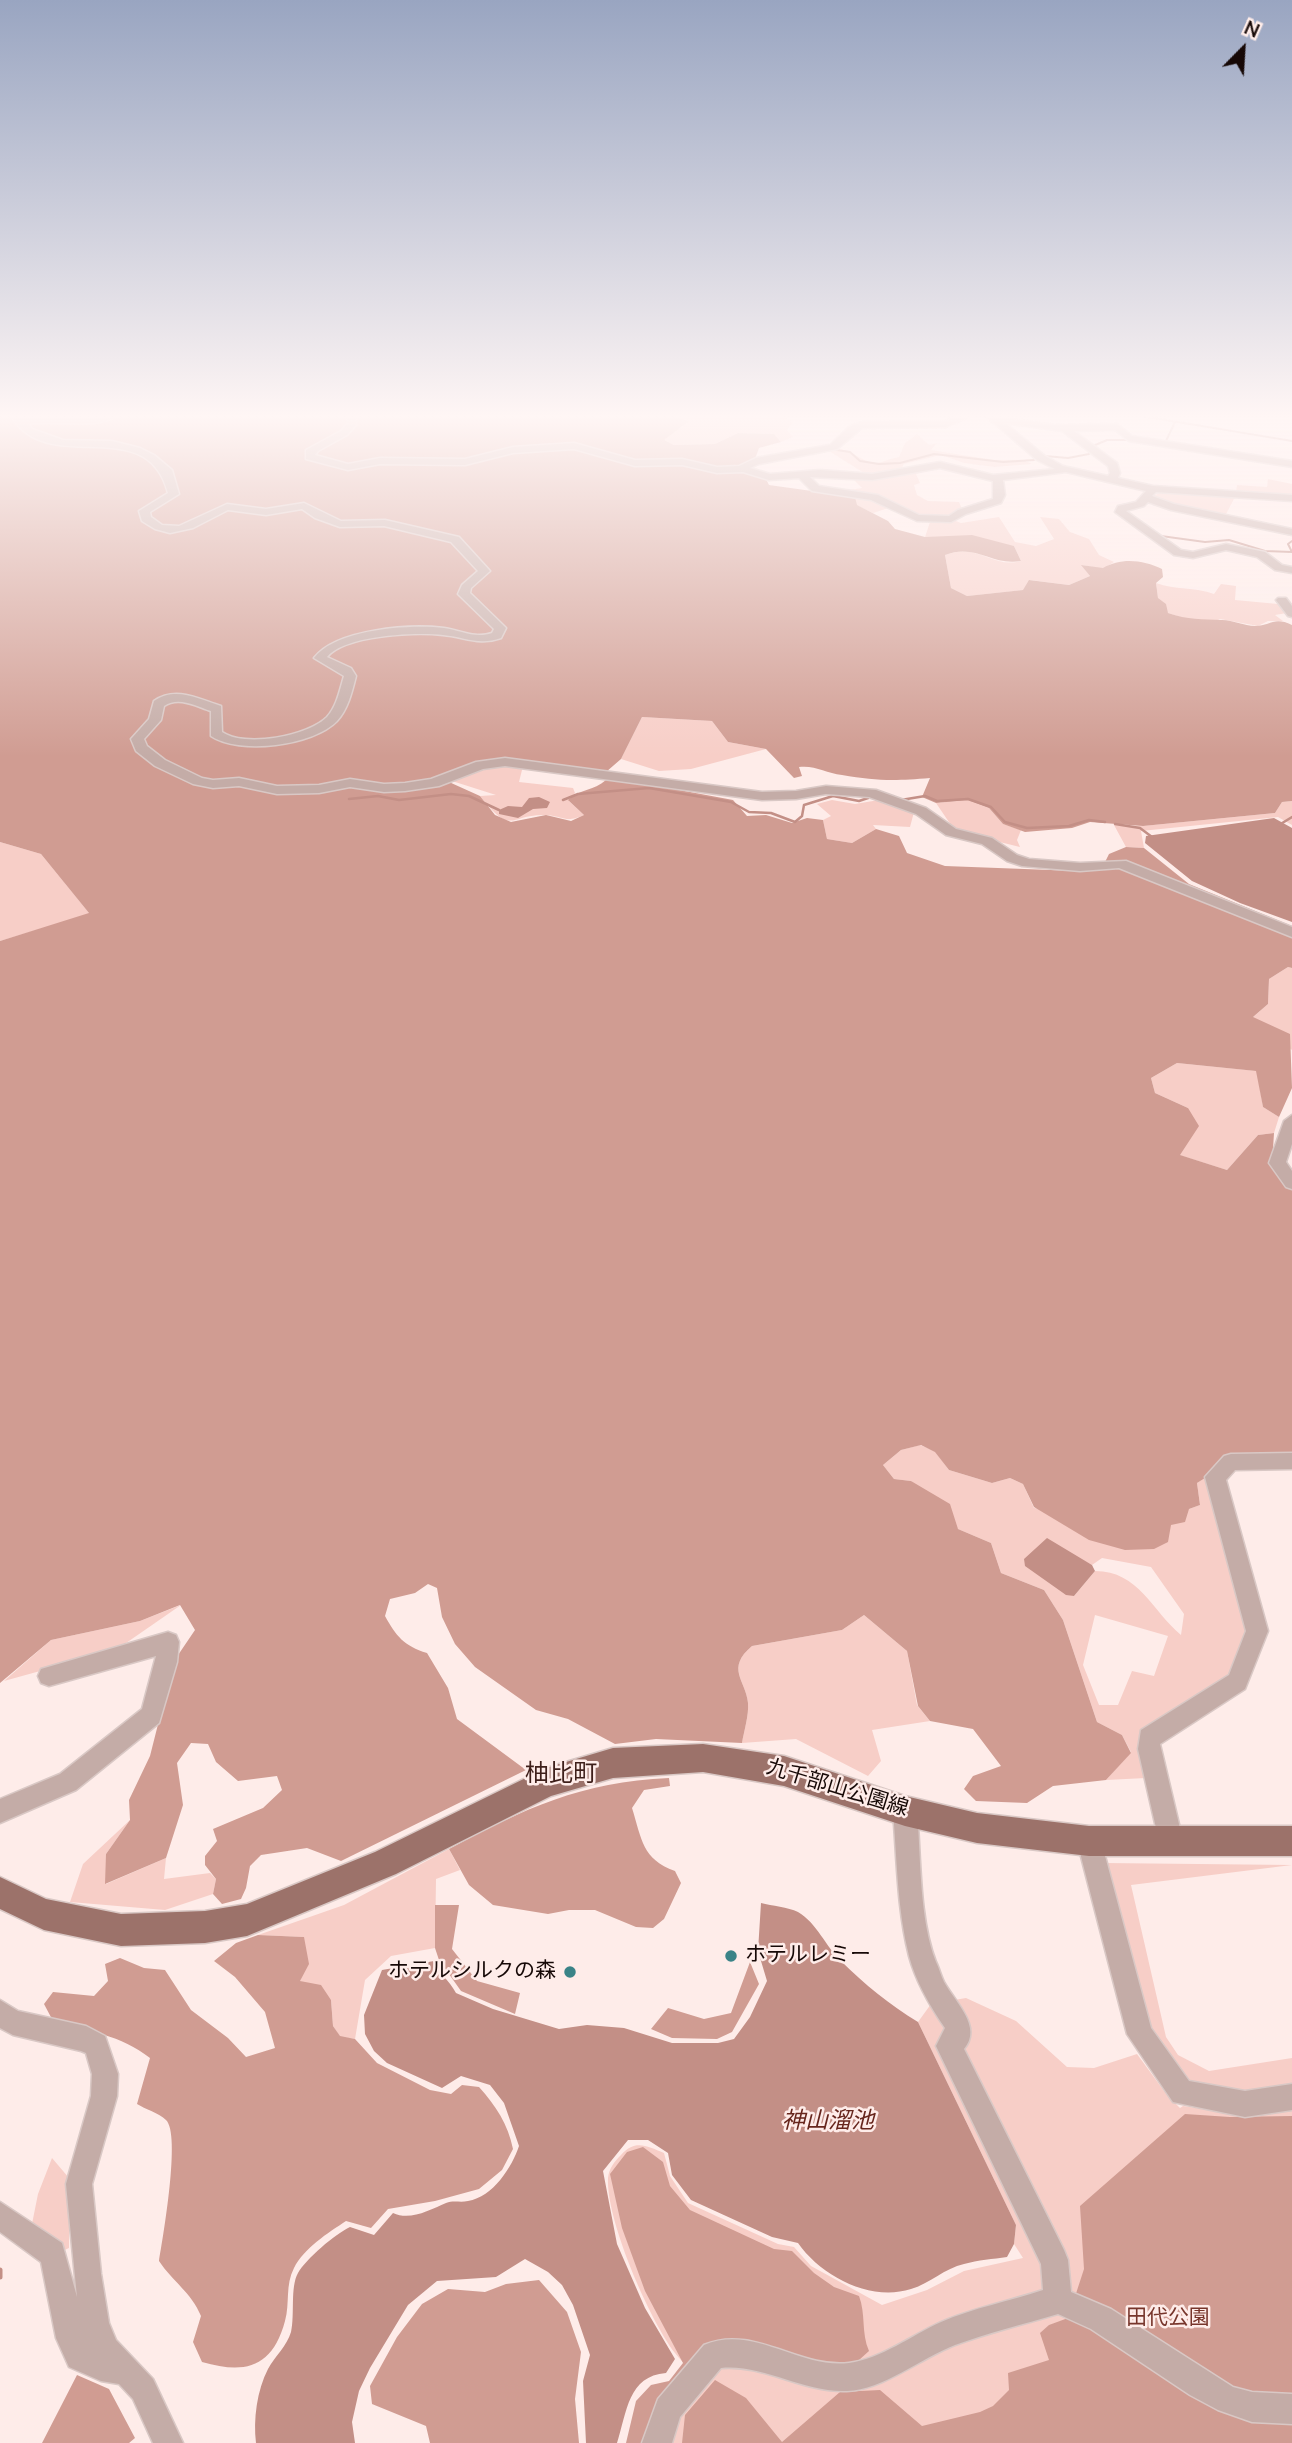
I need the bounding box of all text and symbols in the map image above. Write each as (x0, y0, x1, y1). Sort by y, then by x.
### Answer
north arrow (1208, 14, 1278, 84)
text: N (1240, 15, 1263, 45)
street label: 九千部山公園線 (763, 1755, 911, 1823)
district label: 柚比町 (525, 1761, 597, 1789)
place label: ホテルレミー (745, 1943, 871, 1969)
marker: ホテルレミー (723, 1948, 739, 1964)
place label: ホテルシルクの森 (388, 1959, 556, 1985)
marker: ホテルシルクの森 (562, 1964, 578, 1980)
water label: 神山溜池 (782, 2108, 874, 2136)
park label: 田代公園 (1126, 2306, 1210, 2332)

